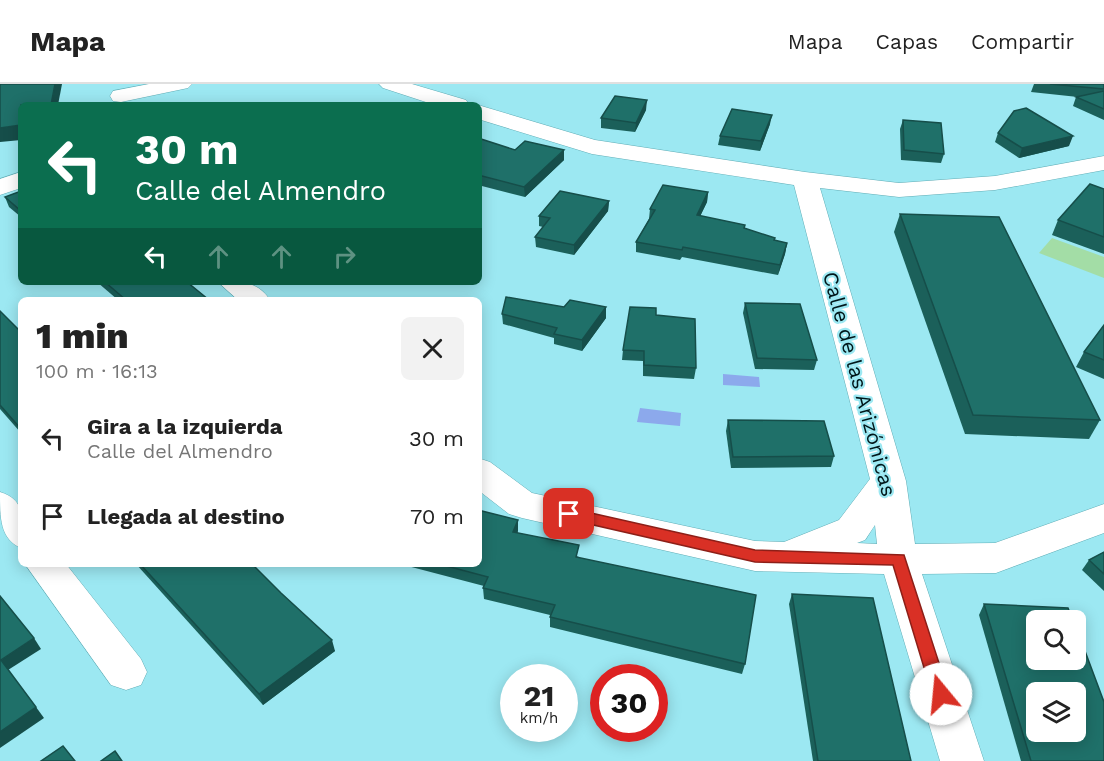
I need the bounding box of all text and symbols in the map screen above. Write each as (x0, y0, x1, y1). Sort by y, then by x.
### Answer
text: Mapa (30, 25, 105, 58)
text: Mapa (788, 29, 843, 54)
text: Capas (876, 29, 938, 54)
text: Compartir (971, 29, 1074, 54)
text: 30 m (135, 125, 239, 174)
icon: left (36, 126, 114, 204)
text: Calle del Almendro (135, 175, 386, 207)
icon: left (139, 240, 172, 273)
icon: ahead (202, 240, 235, 273)
icon: ahead (265, 240, 298, 273)
icon: right (328, 240, 361, 273)
street label: Calle de las Arizónicas (818, 269, 902, 499)
text: 1 min (36, 315, 129, 357)
button: close (401, 317, 464, 380)
text: 100 m · 16:13 (36, 359, 158, 383)
text: Gira a la izquierda (87, 414, 283, 439)
icon: left (36, 422, 69, 455)
text: 30 m (409, 426, 464, 451)
text: Calle del Almendro (87, 439, 273, 463)
pin (543, 488, 594, 539)
icon: arrive (552, 497, 585, 530)
icon: arrive (36, 500, 69, 533)
text: Llegada al destino (87, 504, 285, 529)
text: 70 m (410, 504, 464, 529)
map controls (1026, 610, 1086, 742)
button: search (1026, 610, 1086, 670)
position arrow (909, 662, 973, 726)
speed limit sign: 30 (590, 664, 668, 742)
text: 21 (524, 678, 554, 713)
button: layers (1026, 682, 1086, 742)
text: km/h (520, 709, 558, 727)

